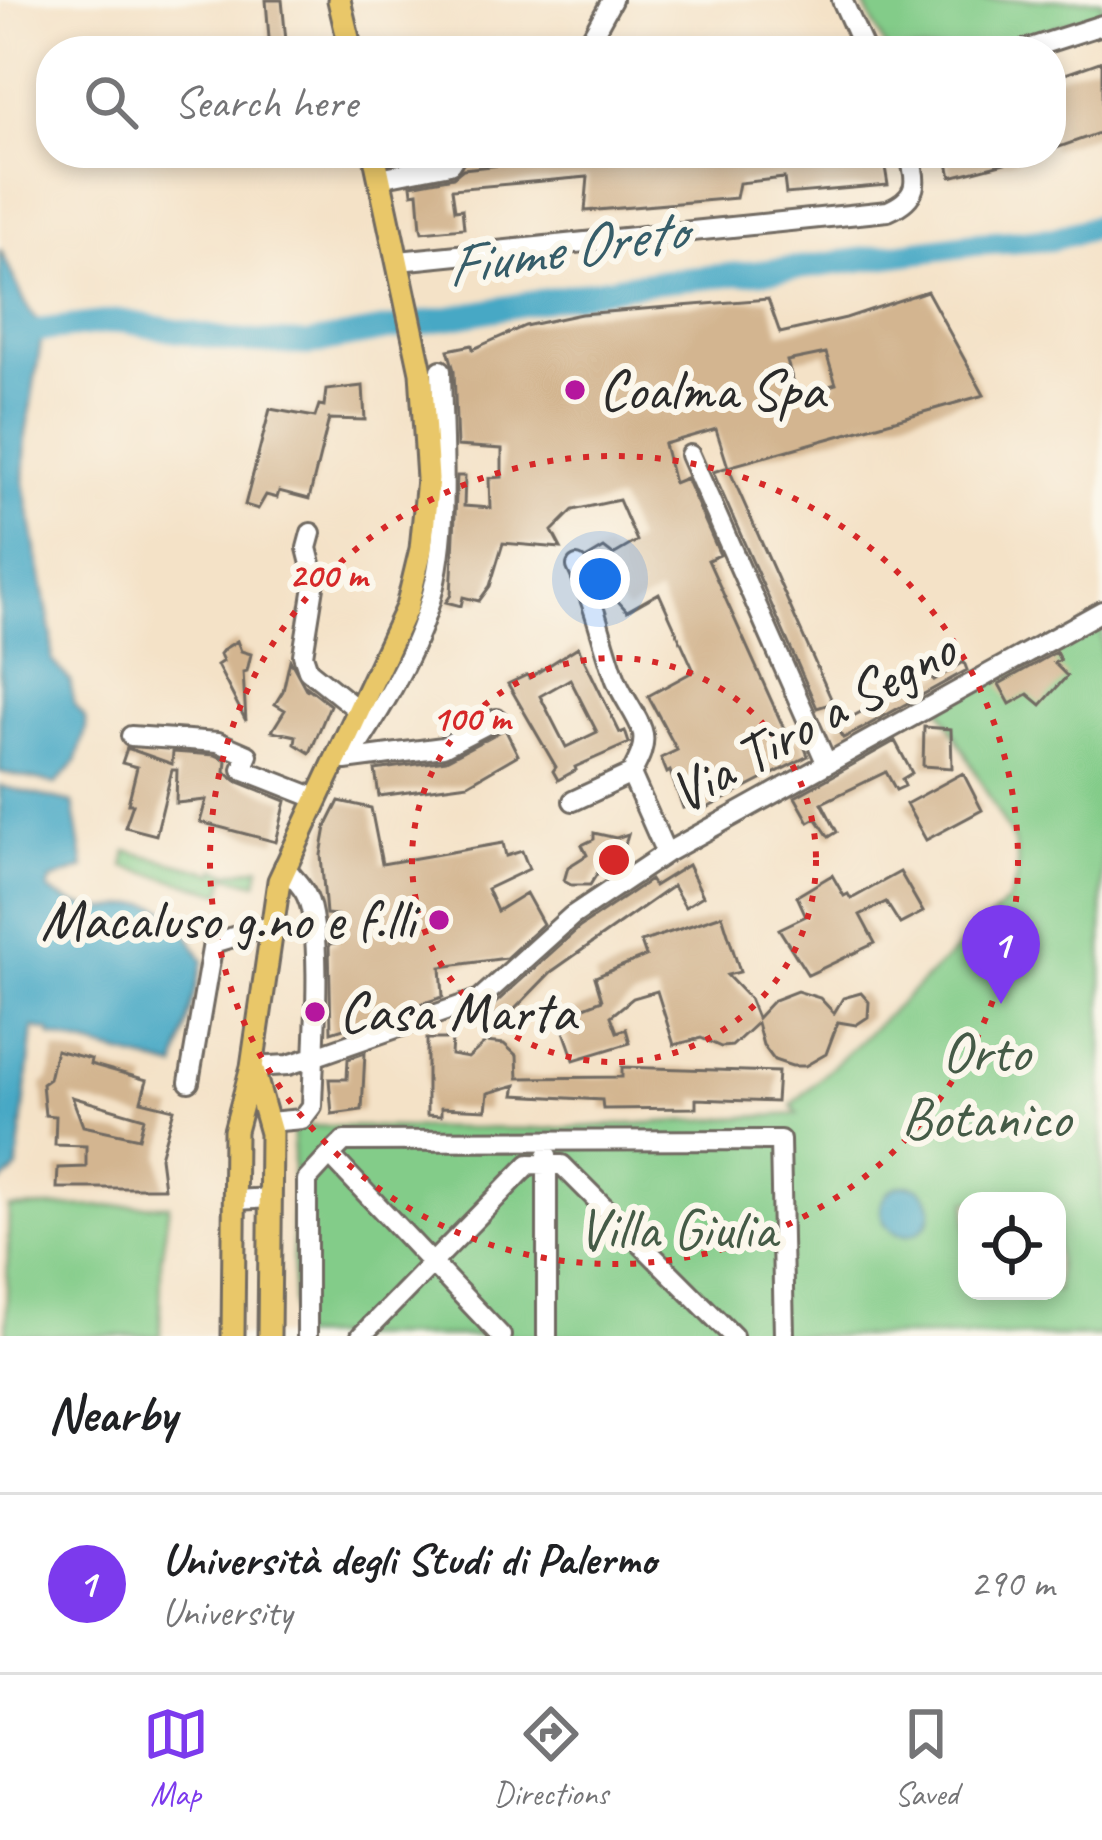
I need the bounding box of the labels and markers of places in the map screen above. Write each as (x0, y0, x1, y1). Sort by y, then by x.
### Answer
place label: Coalma Spa (599, 354, 829, 426)
marker: Coalma Spa (562, 377, 588, 403)
centre of rings (593, 839, 635, 881)
place label: Macaluso g.no e f.lli (41, 884, 421, 956)
pin: 1 (962, 905, 1040, 1004)
marker: Macaluso g.no e f.lli (426, 907, 452, 933)
place label: Casa Marta (339, 976, 580, 1048)
marker: Casa Marta (302, 999, 328, 1025)

